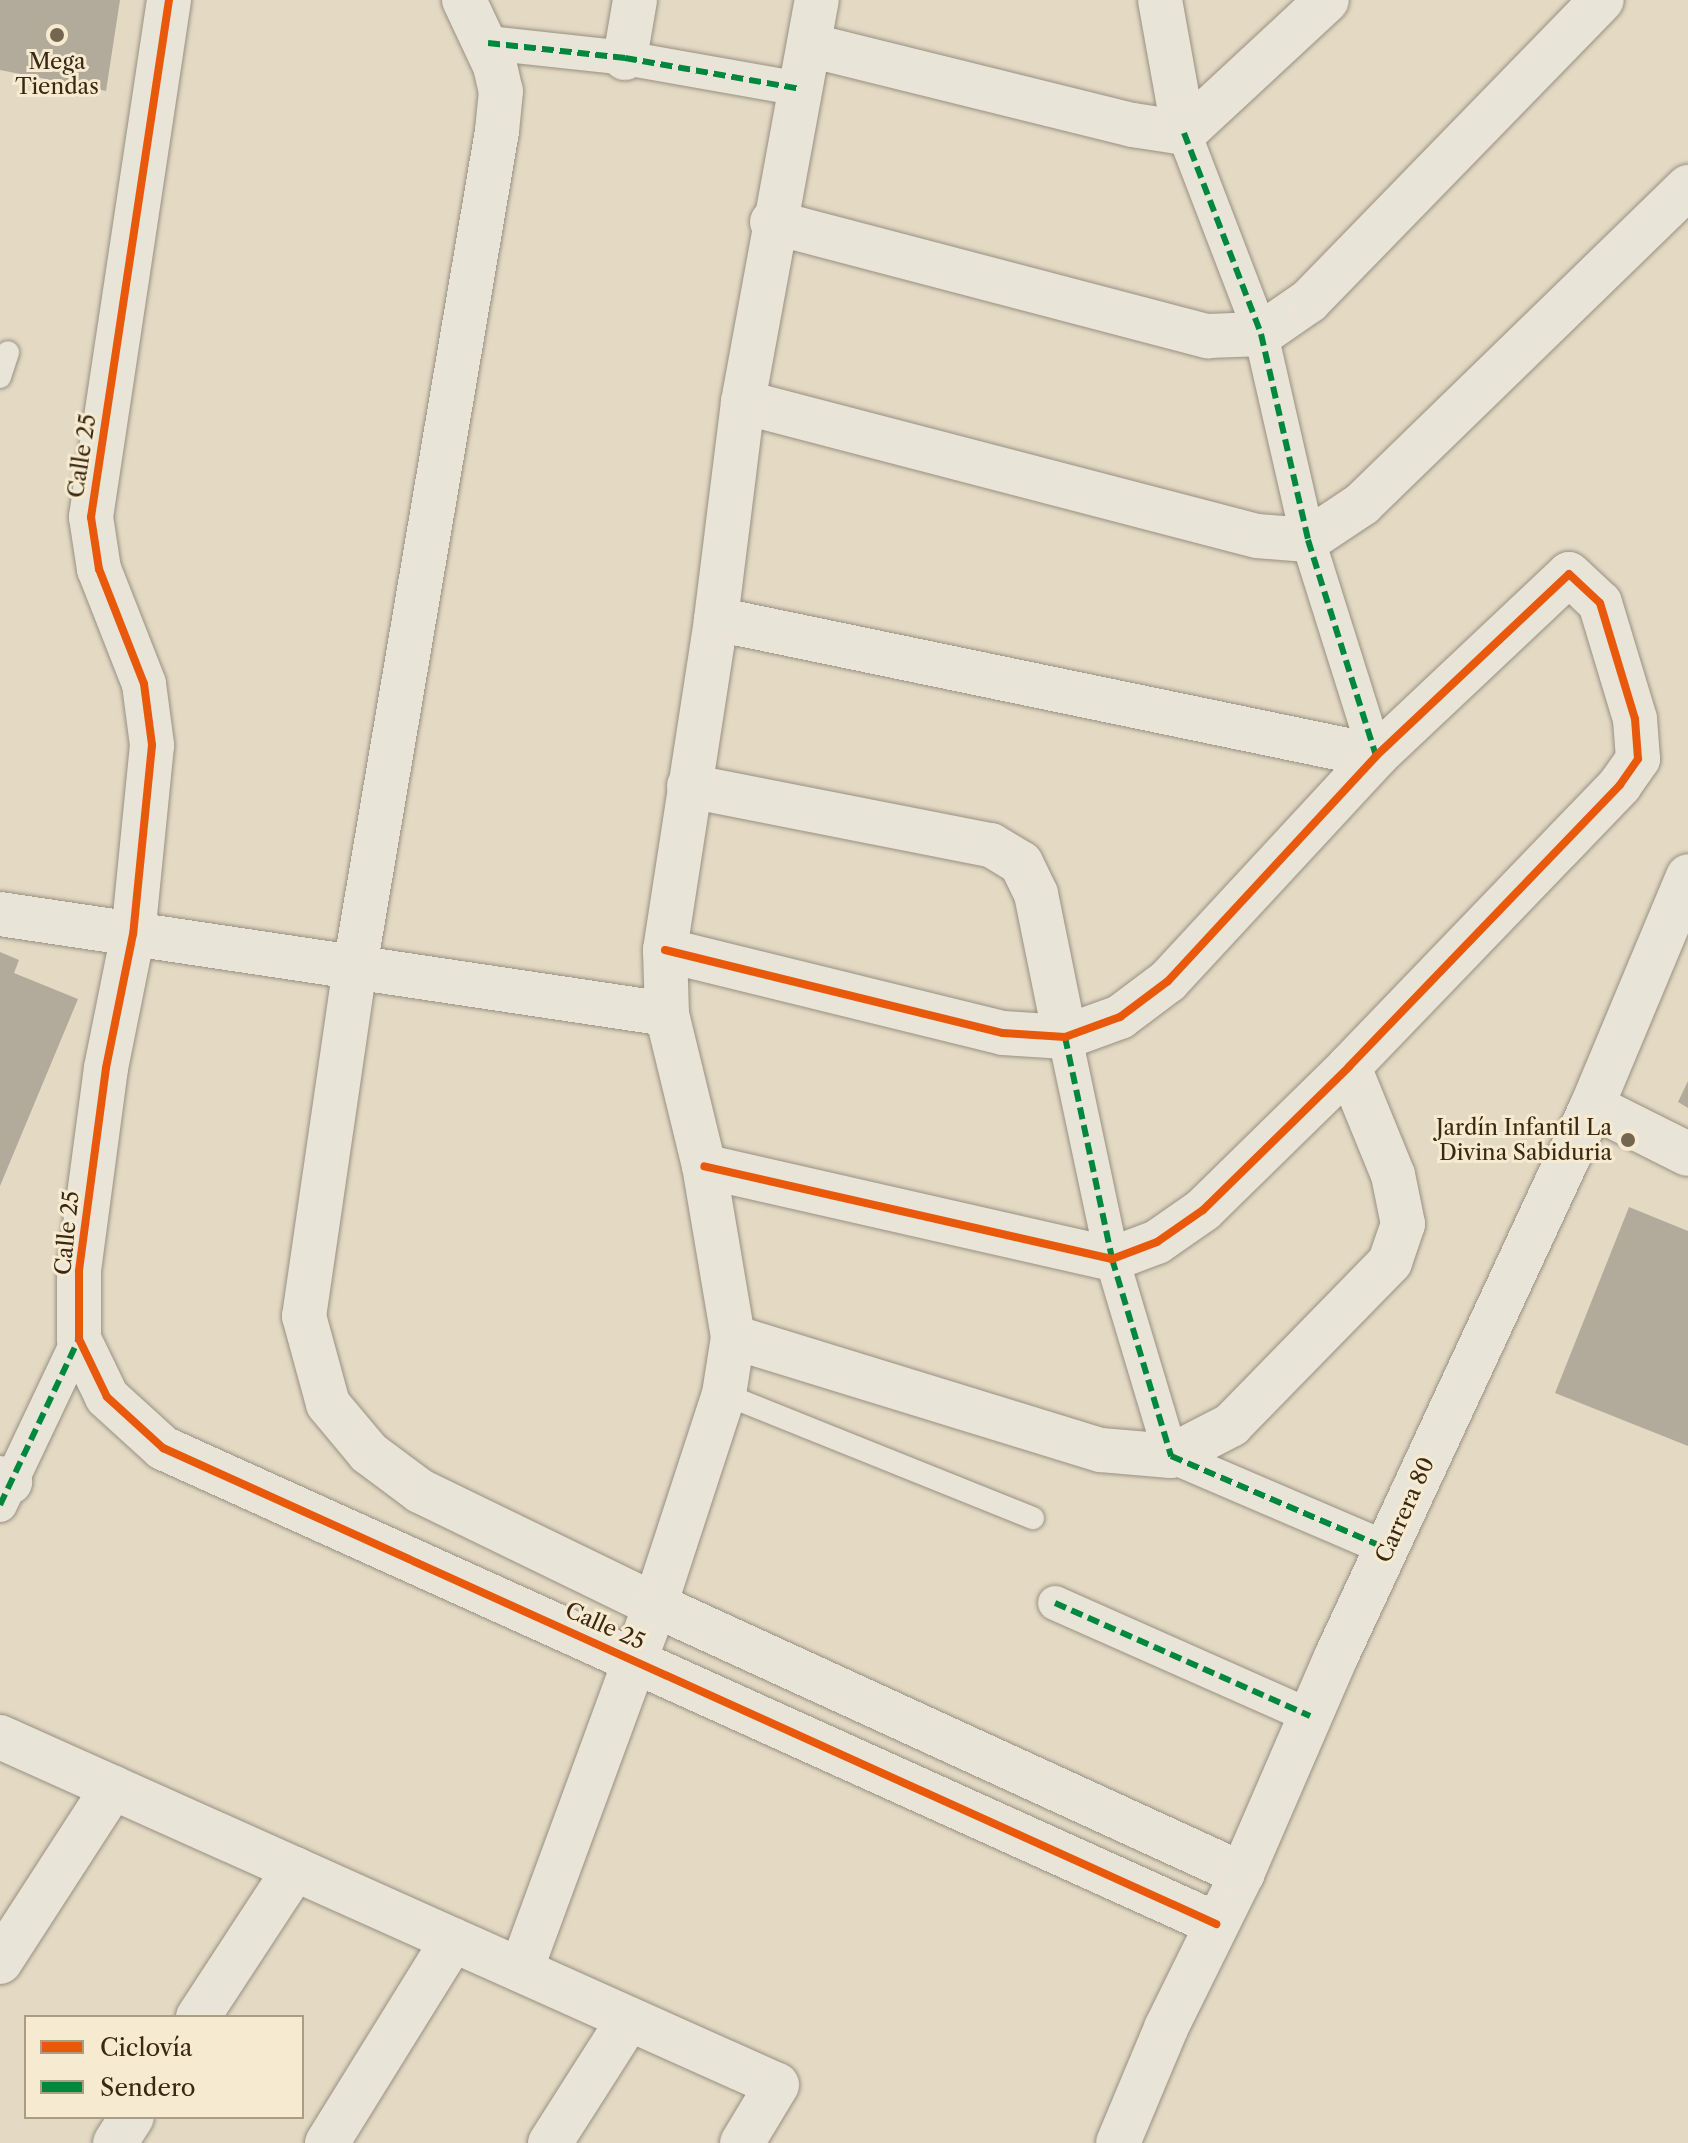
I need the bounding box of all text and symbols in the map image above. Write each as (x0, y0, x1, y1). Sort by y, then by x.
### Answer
marker: Mega Tiendas (48, 26, 66, 44)
place label: Mega Tiendas (15, 48, 99, 100)
street label: Calle 25 (62, 412, 102, 500)
place label: Jardín Infantil La Divina Sabiduria (1436, 1114, 1612, 1166)
marker: Jardín Infantil La Divina Sabiduria (1619, 1131, 1637, 1149)
street label: Calle 25 (49, 1190, 85, 1276)
street label: Carrera 80 (1370, 1453, 1440, 1567)
street label: Calle 25 (561, 1597, 649, 1655)
legend (24, 2015, 304, 2119)
text: Ciclovía (100, 2033, 193, 2062)
text: Sendero (100, 2073, 195, 2102)

